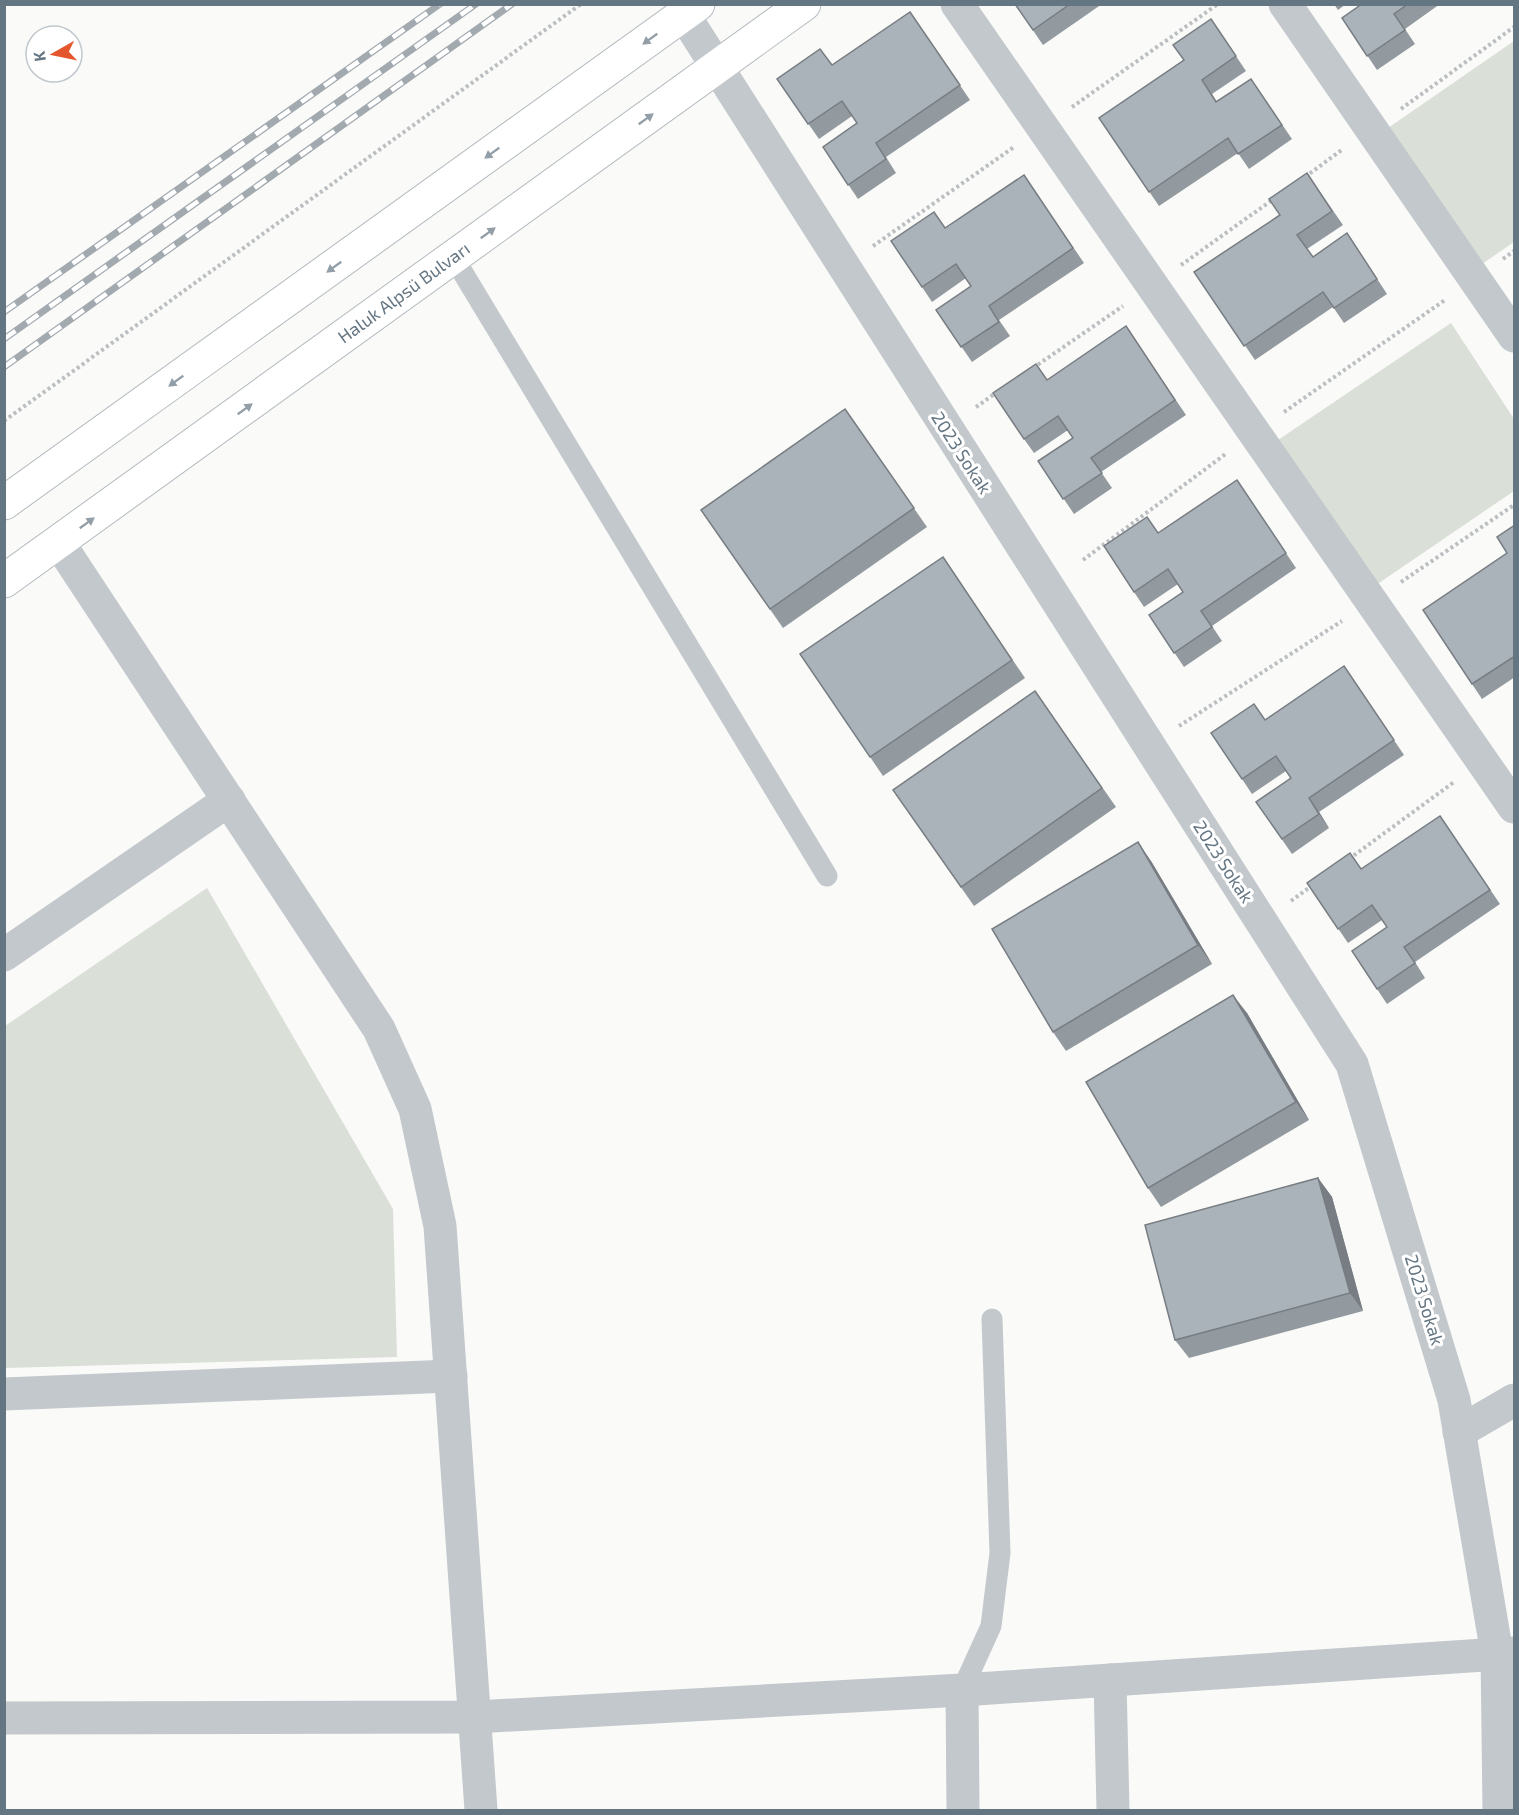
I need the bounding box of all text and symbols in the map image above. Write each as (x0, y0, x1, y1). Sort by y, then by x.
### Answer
north arrow (24, 24, 84, 84)
one-way arrow (643, 33, 659, 45)
text: K (28, 49, 49, 63)
one-way arrow (637, 113, 653, 125)
one-way arrow (485, 147, 501, 159)
one-way arrow (479, 227, 495, 239)
street label: Haluk Alpsü Bulvarı (333, 237, 474, 347)
one-way arrow (326, 261, 342, 273)
one-way arrow (168, 375, 184, 387)
one-way arrow (236, 403, 252, 415)
street label: 2023 Sokak (927, 407, 997, 498)
one-way arrow (78, 517, 94, 529)
street label: 2023 Sokak (1189, 816, 1259, 907)
street label: 2023 Sokak (1401, 1252, 1449, 1348)

